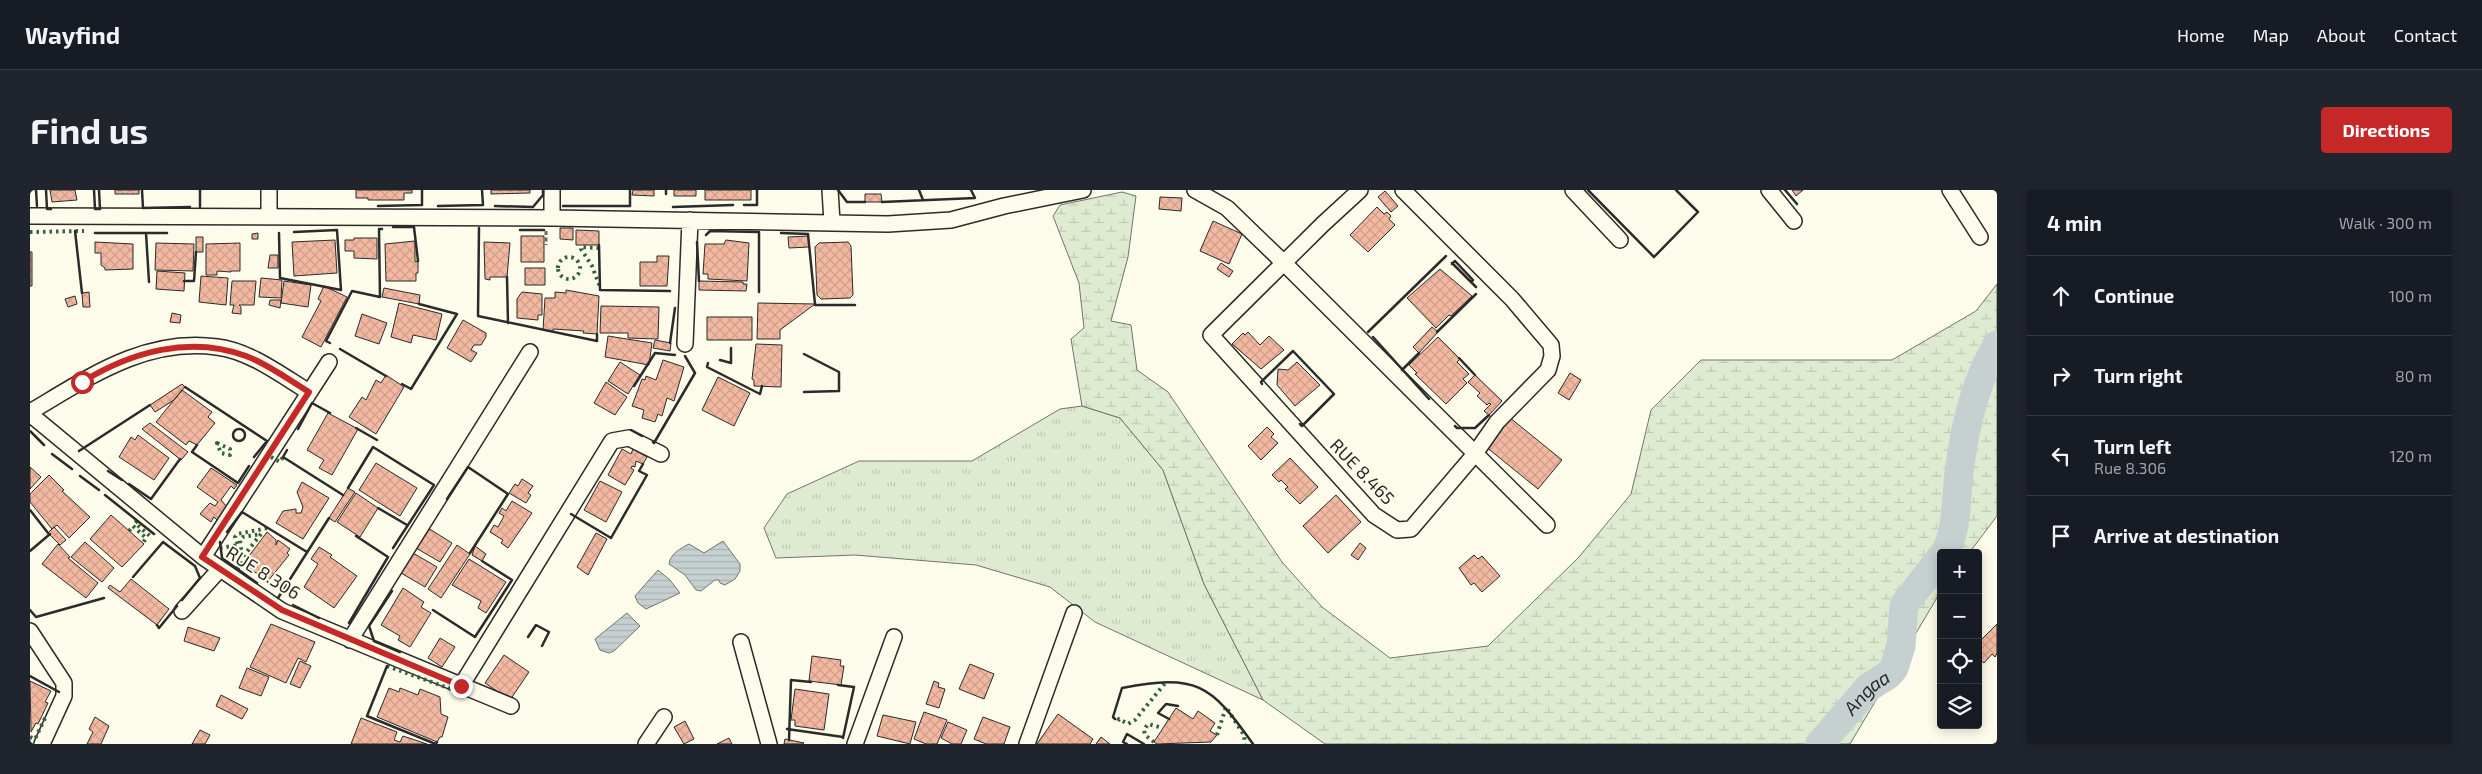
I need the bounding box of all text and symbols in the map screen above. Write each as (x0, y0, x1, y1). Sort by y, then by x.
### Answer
text: Wayfind (25, 20, 120, 49)
text: Home (2177, 24, 2225, 46)
text: Map (2253, 24, 2289, 46)
text: About (2317, 24, 2366, 46)
text: Contact (2394, 24, 2457, 46)
button: Directions (2321, 107, 2452, 153)
text: Find us (30, 109, 148, 151)
text: 4 min (2047, 210, 2102, 235)
text: Walk · 300 m (2339, 213, 2432, 232)
icon: ahead (2047, 282, 2075, 310)
text: Continue (2094, 284, 2174, 307)
text: 100 m (2389, 286, 2432, 305)
icon: right (2047, 362, 2075, 390)
text: Turn right (2094, 364, 2182, 387)
text: 80 m (2395, 366, 2432, 385)
route start (71, 371, 94, 394)
street label: RUE 8.465 (1326, 434, 1399, 509)
text: Turn left (2094, 435, 2171, 458)
icon: left (2047, 442, 2075, 470)
text: 120 m (2389, 446, 2432, 465)
text: Rue 8.306 (2094, 458, 2166, 477)
icon: arrive (2047, 522, 2075, 550)
text: Arrive at destination (2094, 524, 2279, 547)
street label: RUE 8.306 (222, 541, 305, 604)
map controls (1937, 549, 1982, 729)
button: + (1937, 549, 1982, 594)
button: − (1937, 594, 1982, 639)
button: locate (1937, 639, 1982, 684)
water label: Angaa (1838, 665, 1894, 720)
route end (450, 675, 473, 698)
button: layers (1937, 684, 1982, 729)

